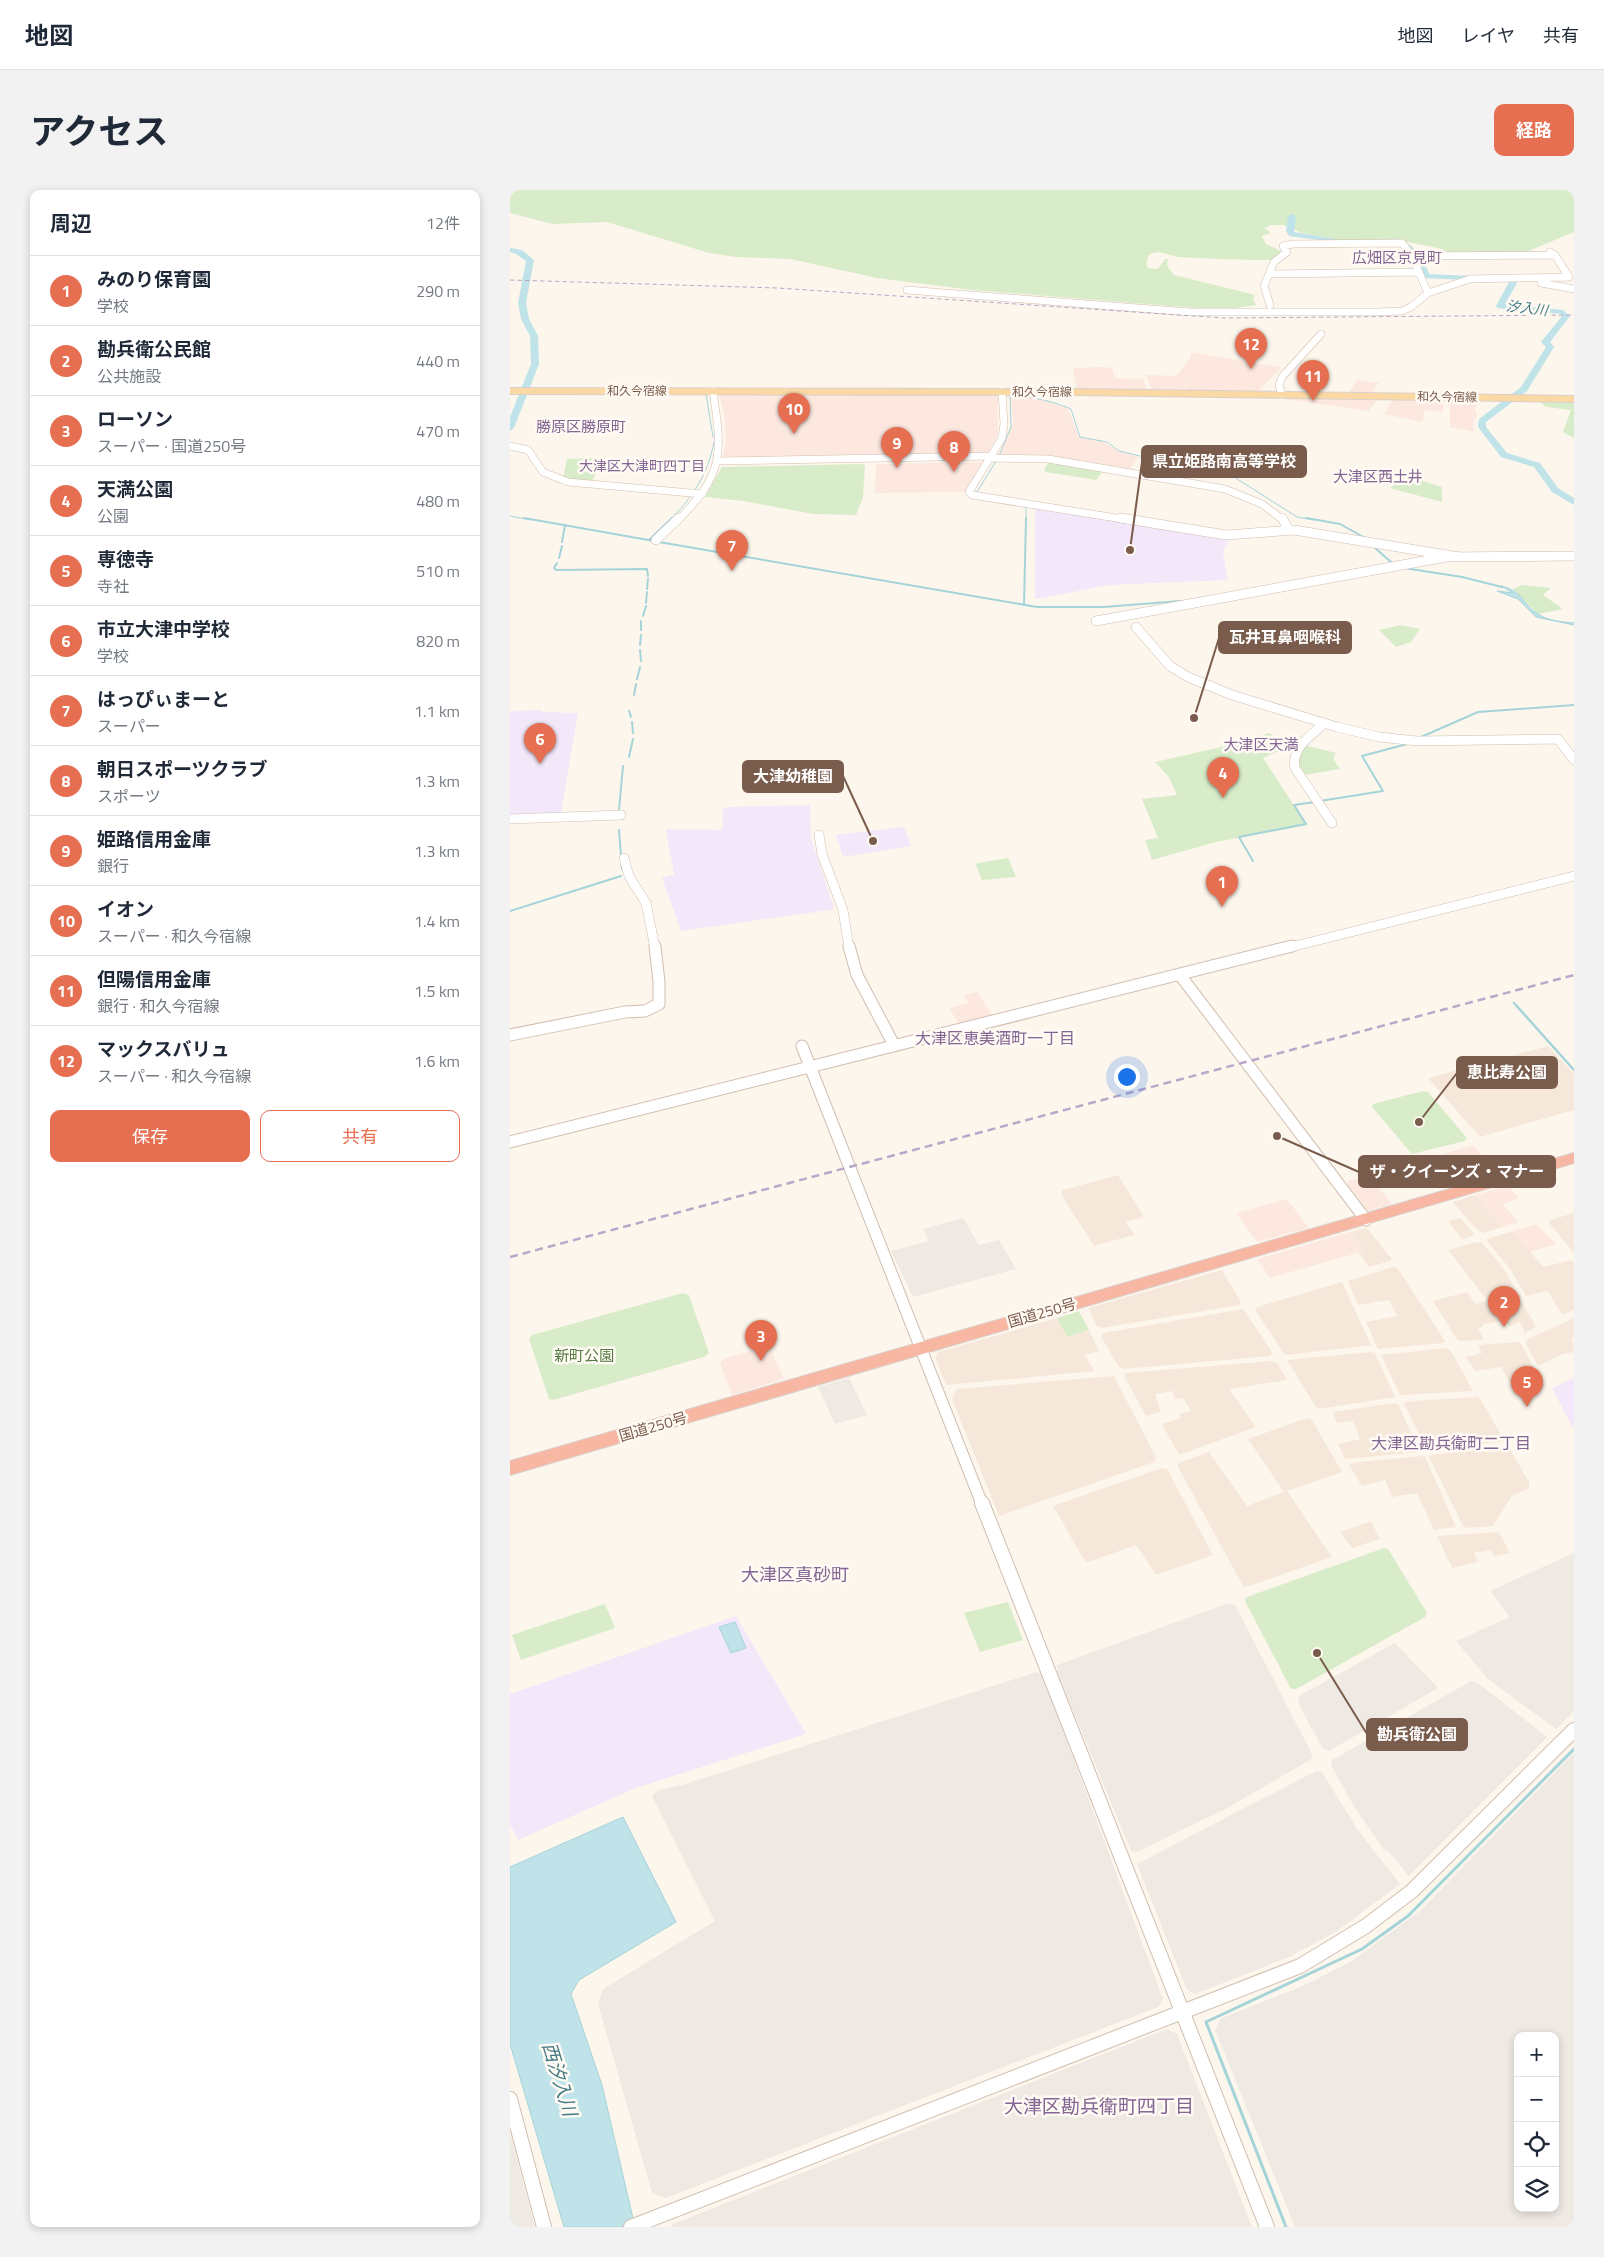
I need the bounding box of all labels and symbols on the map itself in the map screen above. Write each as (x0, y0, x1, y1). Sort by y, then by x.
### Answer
district label: 広畑区京見町 (1352, 246, 1442, 269)
water label: 汐入川 (1505, 295, 1551, 321)
pin: 12 (1235, 328, 1267, 369)
pin: 11 (1297, 360, 1329, 401)
street label: 和久今宿線 (607, 381, 667, 400)
street label: 和久今宿線 (1012, 382, 1072, 401)
street label: 和久今宿線 (1417, 386, 1477, 407)
pin: 10 (778, 393, 810, 434)
district label: 勝原区勝原町 (536, 415, 626, 438)
pin: 9 (881, 427, 913, 468)
pin: 8 (938, 431, 970, 472)
callout: 県立姫路南高等学校 (1142, 446, 1306, 477)
text: 県立姫路南高等学校 (1152, 449, 1296, 473)
district label: 大津区大津町四丁目 (579, 455, 705, 476)
district label: 大津区西土井 (1333, 465, 1423, 488)
pin: 7 (716, 530, 748, 571)
callout: 瓦井耳鼻咽喉科 (1219, 622, 1351, 653)
text: 瓦井耳鼻咽喉科 (1229, 625, 1341, 649)
pin: 6 (524, 723, 556, 764)
district label: 大津区天満 (1223, 733, 1299, 756)
pin: 4 (1207, 757, 1239, 798)
callout: 大津幼稚園 (743, 761, 843, 792)
text: 大津幼稚園 (753, 764, 833, 788)
pin: 1 (1206, 866, 1238, 907)
district label: 大津区恵美酒町一丁目 (915, 1026, 1075, 1050)
callout: 恵比寿公園 (1457, 1057, 1557, 1088)
text: 恵比寿公園 (1467, 1060, 1547, 1084)
your location (1114, 1064, 1140, 1090)
callout: ザ・クイーンズ・マナー (1359, 1156, 1555, 1187)
text: ザ・クイーンズ・マナー (1370, 1159, 1544, 1183)
pin: 2 (1488, 1286, 1520, 1327)
street label: 国道250号 (1005, 1292, 1079, 1333)
pin: 3 (745, 1320, 777, 1361)
park label: 新町公園 (554, 1344, 614, 1367)
pin: 5 (1511, 1366, 1543, 1407)
street label: 国道250号 (616, 1406, 690, 1447)
district label: 大津区勘兵衛町二丁目 (1371, 1431, 1531, 1455)
district label: 大津区真砂町 (741, 1561, 849, 1588)
callout: 勘兵衛公園 (1367, 1719, 1467, 1750)
text: 勘兵衛公園 (1377, 1722, 1457, 1746)
water label: 西汐入川 (535, 2038, 586, 2121)
district label: 大津区勘兵衛町四丁目 (1004, 2091, 1194, 2120)

